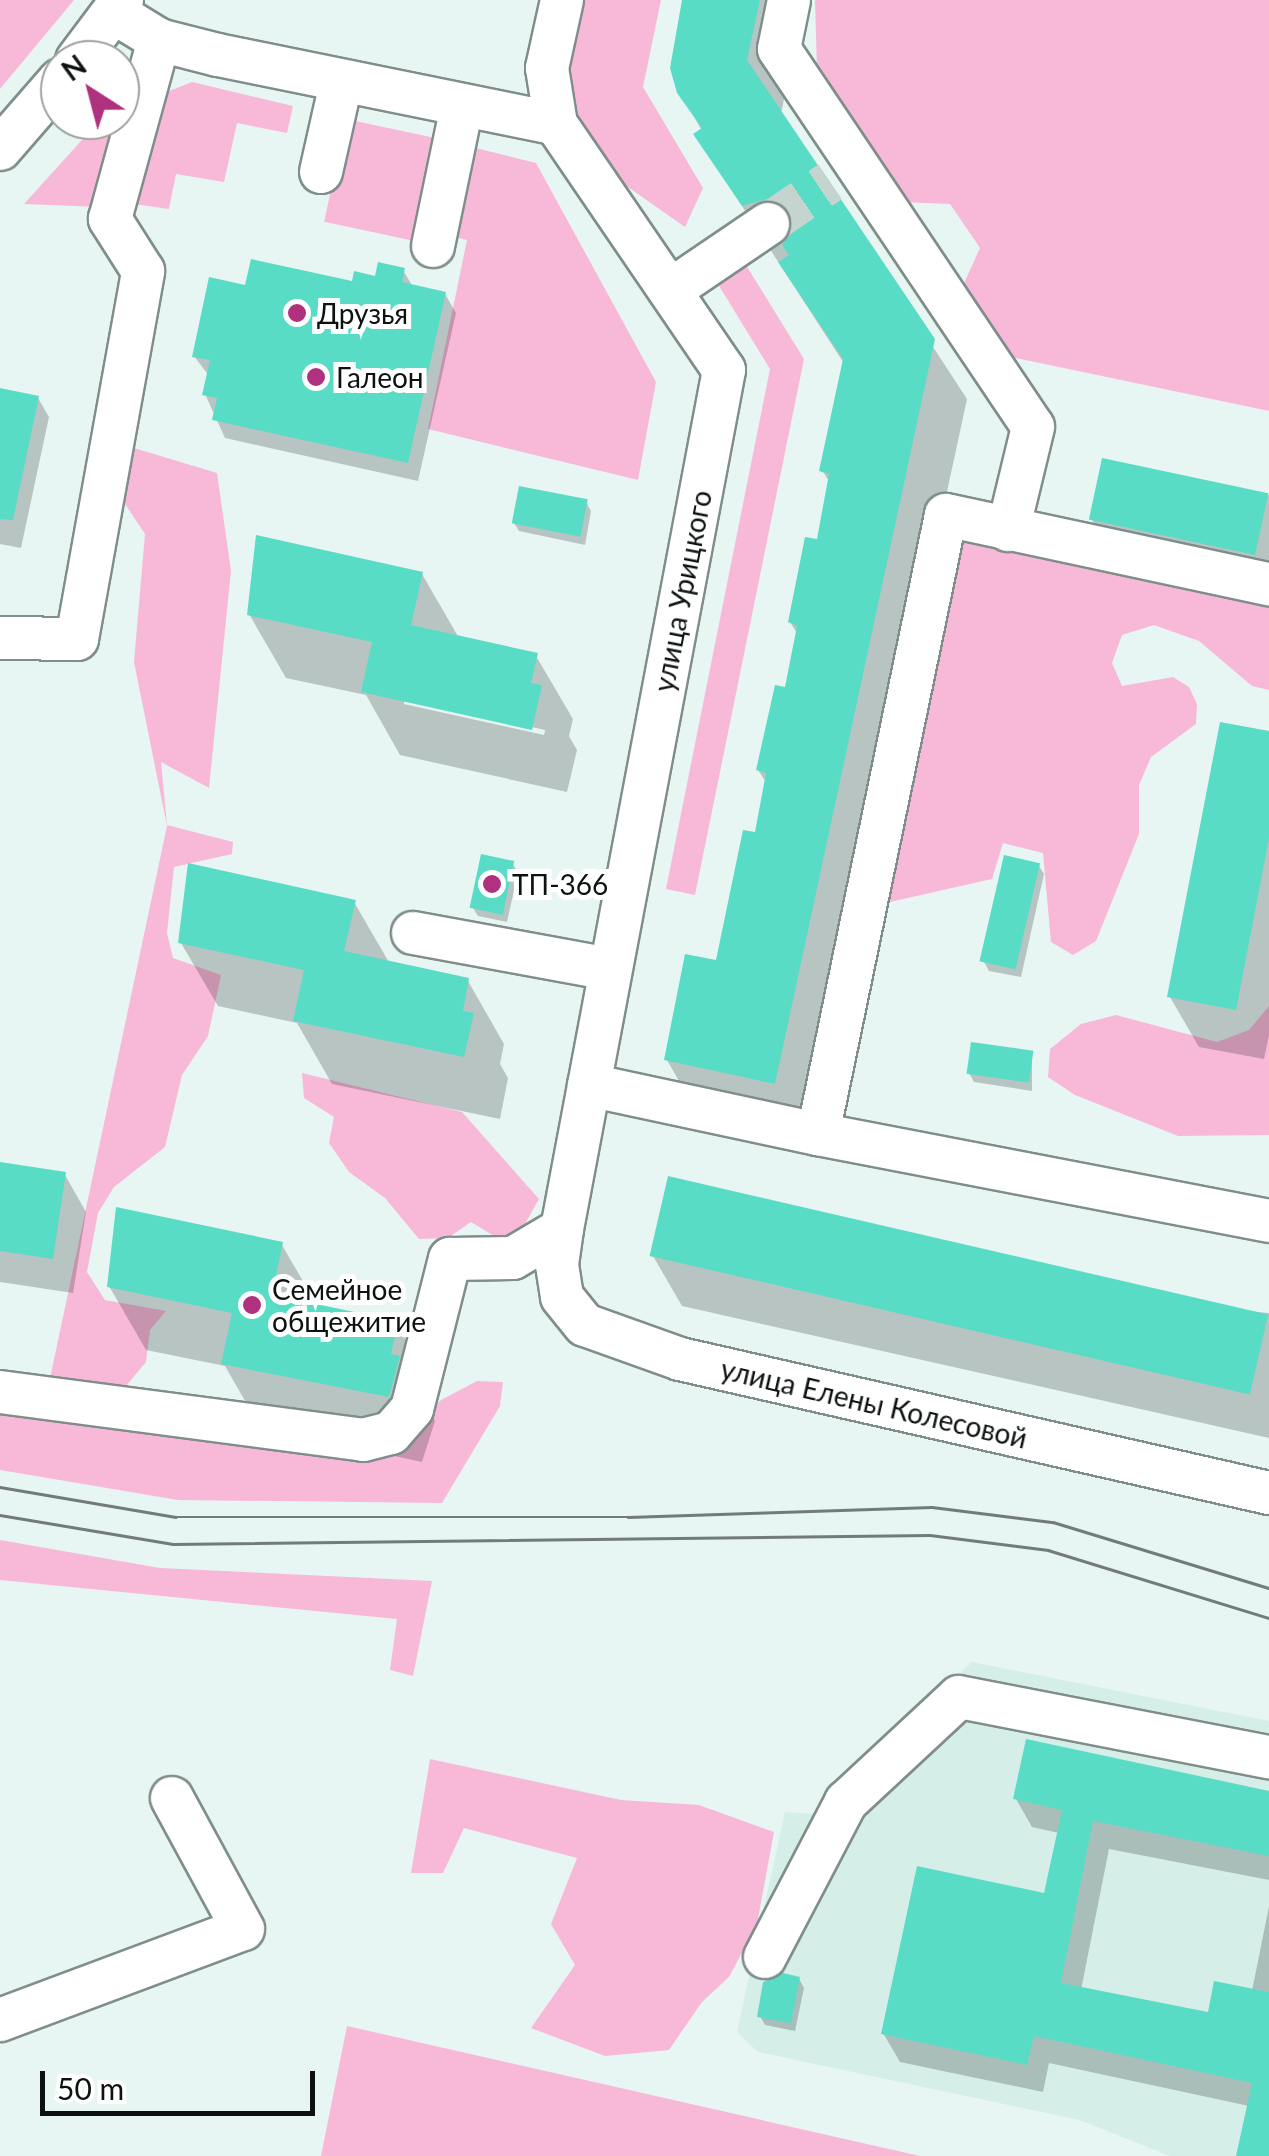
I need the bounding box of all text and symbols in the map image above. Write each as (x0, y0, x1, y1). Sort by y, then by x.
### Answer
north arrow (40, 40, 140, 140)
text: N (55, 47, 92, 87)
place label: Друзья (317, 296, 408, 330)
marker: Друзья (286, 302, 308, 324)
place label: Галеон (336, 360, 424, 394)
marker: Галеон (305, 366, 327, 388)
street label: улица Урицкого (646, 487, 718, 695)
place label: ТП-366 (512, 867, 608, 901)
marker: ТП-366 (481, 873, 503, 895)
place label: Семейное общежитие (272, 1272, 426, 1338)
marker: Семейное общежитие (241, 1294, 263, 1316)
street label: улица Елены Колесовой (718, 1351, 1030, 1455)
scale bar (45, 2051, 320, 2113)
text: 50 m (57, 2070, 124, 2106)

